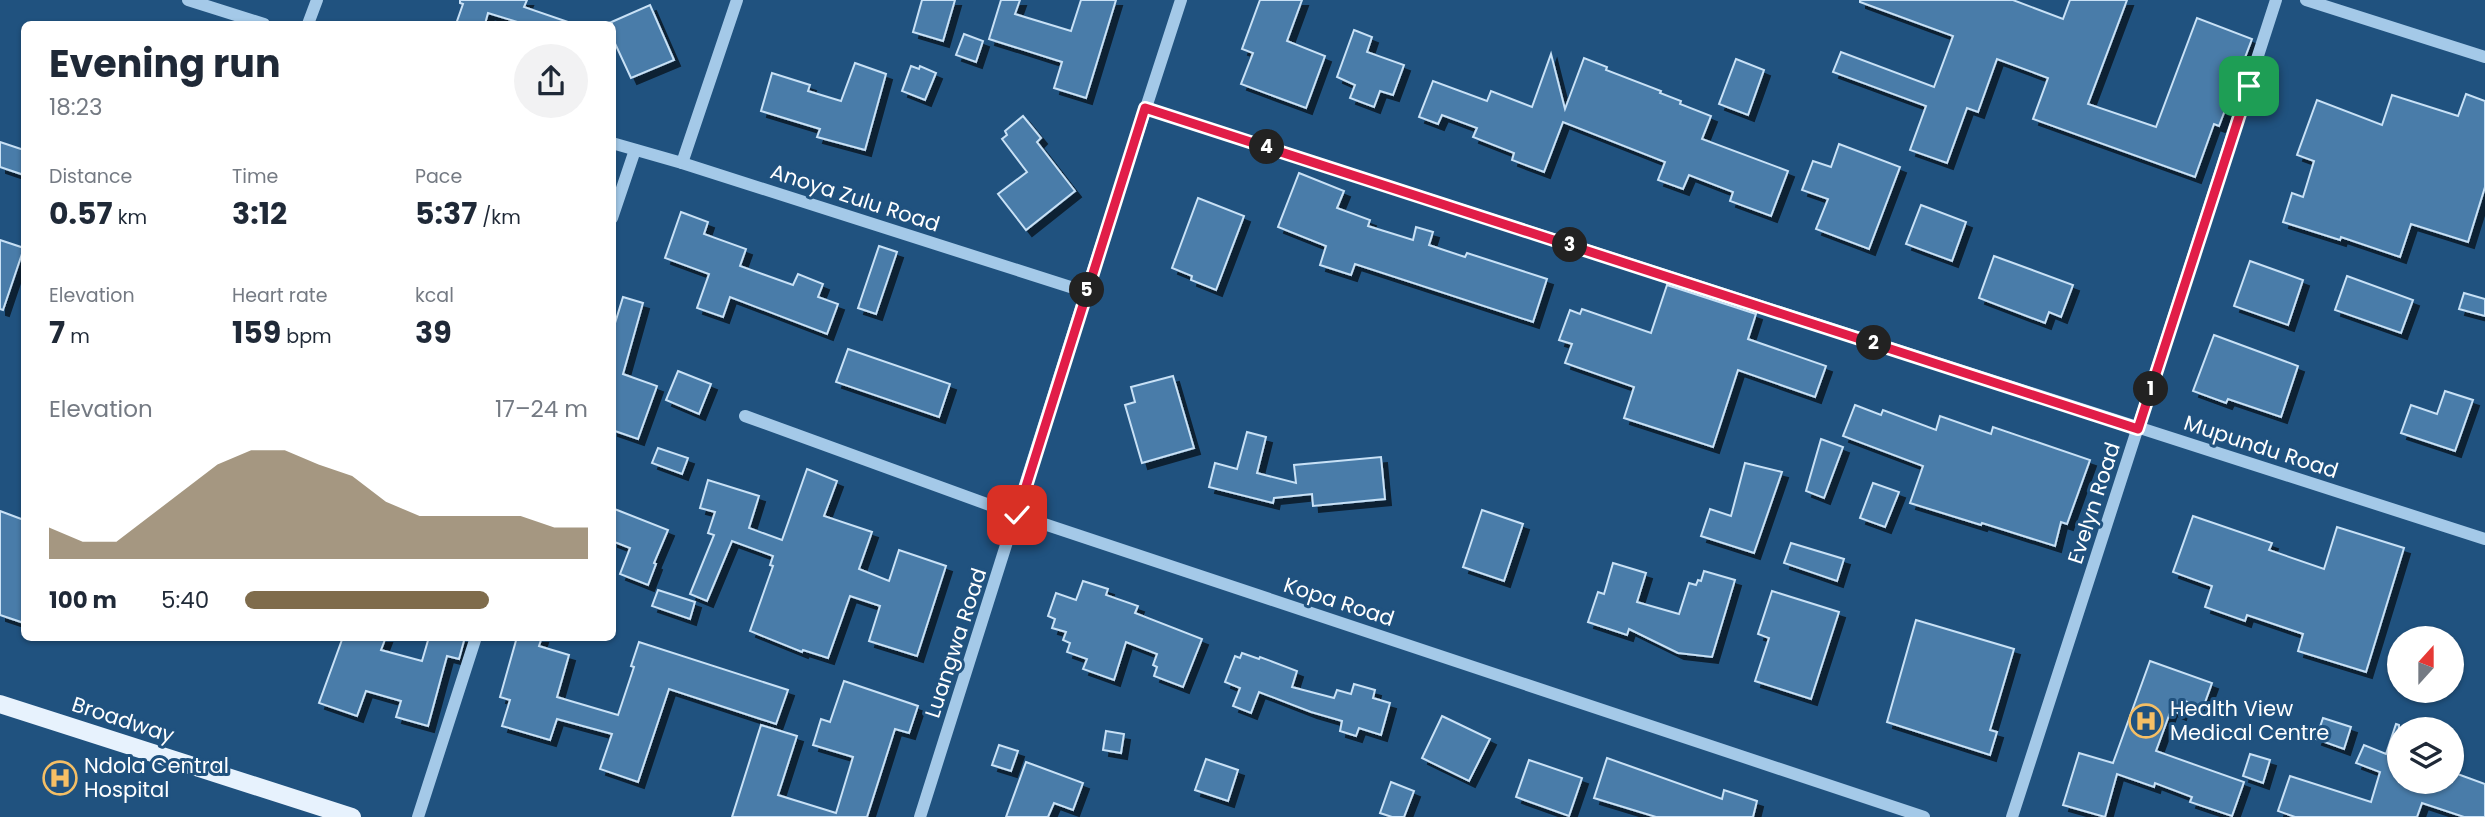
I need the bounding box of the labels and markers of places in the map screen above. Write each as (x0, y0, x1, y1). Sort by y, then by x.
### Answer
pin (2219, 56, 2279, 116)
pin: 4 (1250, 130, 1284, 164)
pin: 3 (1552, 228, 1588, 262)
pin: 5 (1070, 272, 1104, 308)
pin: 2 (1856, 326, 1892, 360)
pin: 1 (2134, 372, 2168, 406)
pin (987, 485, 1047, 545)
place label: Health View Medical Centre (2170, 694, 2329, 747)
hospital icon: Health View Medical Centre (2127, 702, 2165, 740)
place label: Ndola Central Hospital (84, 751, 229, 804)
hospital icon: Ndola Central Hospital (41, 759, 79, 797)

